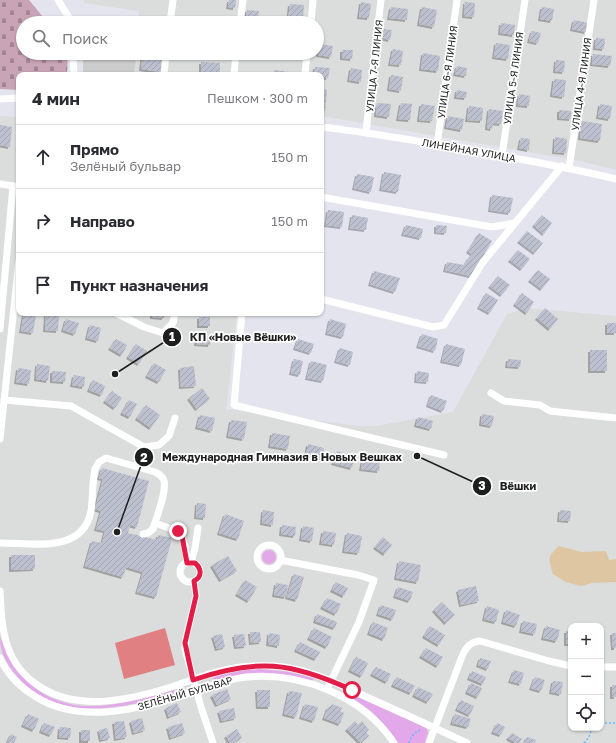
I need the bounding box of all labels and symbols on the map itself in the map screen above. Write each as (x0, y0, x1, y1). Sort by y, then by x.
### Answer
street label: УЛИЦА 7-Я ЛИНИЯ (363, 19, 385, 113)
street label: УЛИЦА 6-Я ЛИНИЯ (435, 25, 459, 119)
street label: УЛИЦА 5-Я ЛИНИЯ (501, 31, 525, 125)
street label: УЛИЦА 4-Я ЛИНИЯ (569, 37, 593, 131)
street label: ЛИНЕЙНАЯ УЛИЦА (421, 136, 517, 164)
callout: КП «Новые Вёшки» (162, 325, 304, 348)
text: 1 (169, 329, 175, 344)
text: КП «Новые Вёшки» (190, 330, 296, 343)
callout: Международная Гимназия в Новых Вешках (134, 446, 410, 469)
text: 2 (140, 450, 148, 465)
text: Международная Гимназия в Новых Вешках (162, 450, 403, 463)
callout: Вёшки (472, 475, 544, 498)
text: 3 (478, 478, 486, 493)
text: Вёшки (500, 479, 537, 492)
route end (169, 522, 187, 540)
street label: ЗЕЛЁНЫЙ БУЛЬВАР (136, 673, 234, 712)
route start (343, 681, 361, 699)

